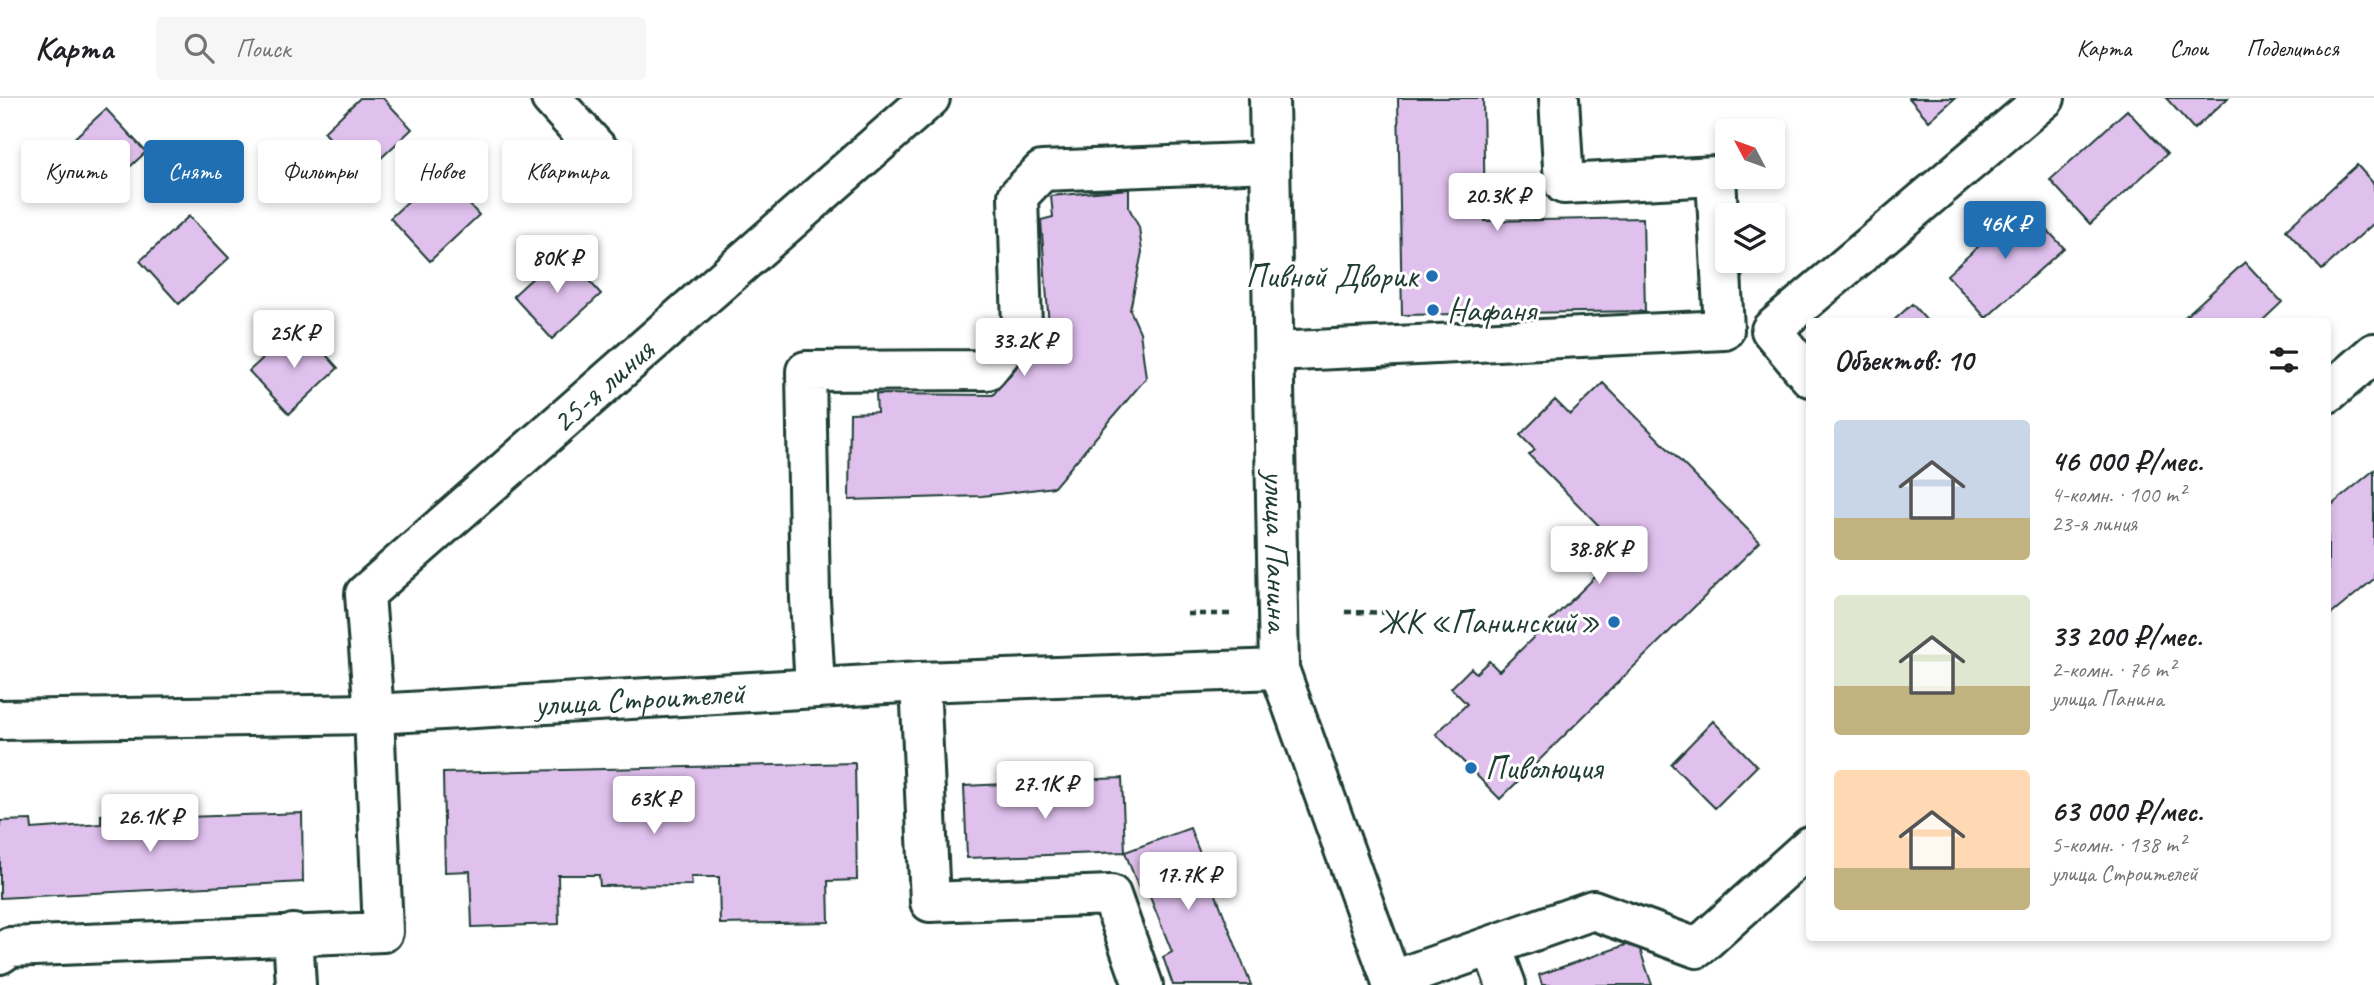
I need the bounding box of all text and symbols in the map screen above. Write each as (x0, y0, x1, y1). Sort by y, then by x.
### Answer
search box (156, 17, 646, 80)
text: Карта (35, 27, 114, 69)
icon: search (180, 29, 218, 67)
text: Поиск (236, 32, 290, 65)
text: Карта (2077, 33, 2131, 63)
text: Слои (2169, 33, 2208, 63)
text: Поделиться (2246, 33, 2339, 63)
north arrow (1715, 119, 1785, 189)
map controls (1715, 119, 1785, 273)
chip: Купить (21, 140, 130, 203)
chip: Снять (144, 140, 244, 203)
chip: Фильтры (258, 140, 381, 203)
chip: Новое (395, 140, 488, 203)
chip: Квартира (502, 140, 632, 203)
pin: 20.3K ₽ (1432, 174, 1562, 233)
text: 20.3K ₽ (1465, 181, 1529, 210)
pin: 46K ₽ (1956, 202, 2054, 261)
button: layers (1715, 203, 1785, 273)
text: 46K ₽ (1980, 209, 2030, 238)
pin: 80K ₽ (508, 236, 606, 295)
text: 80K ₽ (532, 243, 582, 272)
place label: Пивной Дворик (1246, 255, 1420, 297)
marker: Пивной Дворик (1424, 268, 1440, 284)
place label: Нафаня (1447, 289, 1538, 331)
marker: Нафаня (1425, 302, 1441, 318)
pin: 25K ₽ (245, 310, 343, 370)
text: 25K ₽ (269, 318, 319, 347)
pin: 33.2K ₽ (959, 318, 1089, 378)
text: 33.2K ₽ (992, 326, 1056, 355)
street label: 25-я линия (542, 328, 664, 442)
text: Объектов: 10 (1834, 341, 1973, 379)
icon: filters (2265, 341, 2303, 379)
text: 46 000 ₽/мес. (2051, 442, 2203, 480)
icon: home (1890, 448, 1974, 532)
street label: улица Панина (1254, 468, 1299, 634)
text: 4-комн. · 100 m² (2051, 480, 2185, 509)
text: 23-я линия (2051, 509, 2137, 538)
pin: 38.8K ₽ (1534, 526, 1664, 586)
text: 38.8K ₽ (1567, 534, 1631, 563)
place label: ЖК «Панинский» (1378, 601, 1600, 643)
marker: ЖК «Панинский» (1606, 614, 1622, 630)
text: 33 200 ₽/мес. (2051, 617, 2202, 655)
icon: home (1890, 623, 1974, 707)
text: 2-комн. · 76 m² (2051, 655, 2175, 684)
street label: улица Строителей (531, 671, 748, 726)
text: улица Панина (2051, 684, 2163, 713)
place label: Пиволюция (1485, 747, 1605, 789)
marker: Пиволюция (1463, 760, 1479, 776)
pin: 27.1K ₽ (980, 762, 1110, 821)
text: 27.1K ₽ (1013, 769, 1077, 798)
pin: 63K ₽ (605, 776, 703, 836)
text: 63K ₽ (629, 784, 679, 813)
text: 63 000 ₽/мес. (2051, 792, 2203, 830)
pin: 26.1K ₽ (85, 794, 215, 854)
icon: home (1890, 798, 1974, 882)
text: 26.1K ₽ (117, 802, 183, 831)
text: 5-комн. · 138 m² (2051, 830, 2185, 859)
pin: 17.7K ₽ (1123, 852, 1253, 912)
text: улица Строителей (2051, 859, 2198, 888)
text: 17.7K ₽ (1156, 860, 1220, 889)

